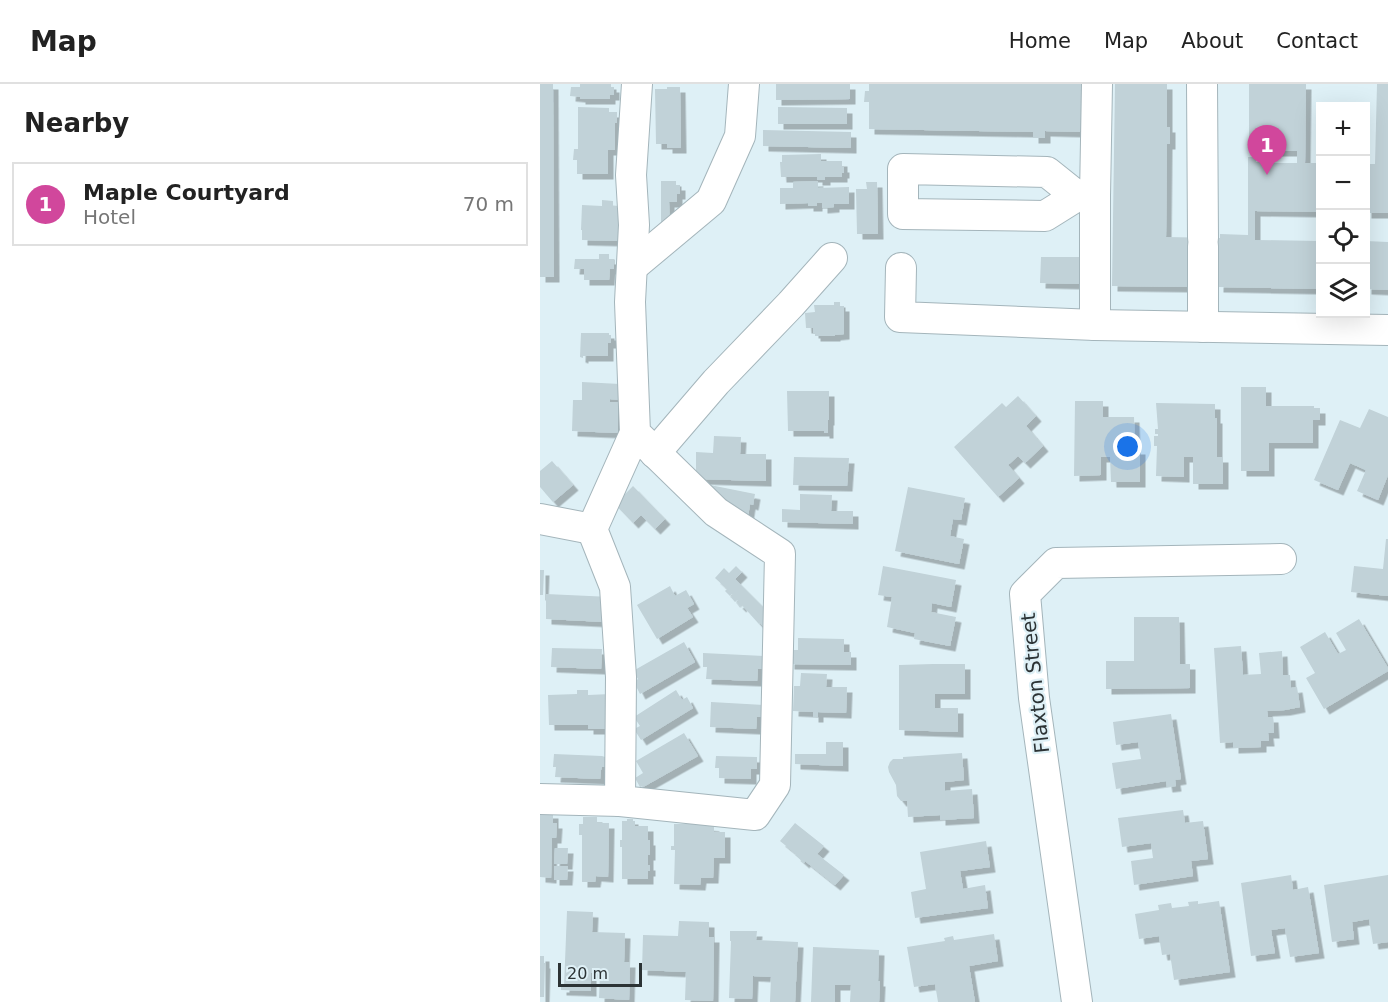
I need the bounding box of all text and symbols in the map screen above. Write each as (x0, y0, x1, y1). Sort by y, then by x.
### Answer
text: Map (30, 25, 97, 58)
text: Home (1009, 29, 1071, 53)
text: Map (1104, 29, 1148, 53)
text: About (1181, 29, 1243, 53)
text: Contact (1276, 29, 1358, 53)
map controls (1316, 102, 1370, 318)
button: + (1316, 102, 1370, 156)
text: Nearby (24, 108, 129, 138)
pin: 1 (1248, 126, 1286, 175)
button: − (1316, 156, 1370, 210)
text: Maple Courtyard (83, 180, 290, 205)
text: 1 (39, 192, 52, 216)
text: 70 m (463, 192, 514, 216)
text: Hotel (83, 205, 136, 229)
button: locate (1316, 210, 1370, 264)
button: layers (1316, 264, 1370, 318)
your location (1113, 432, 1142, 461)
street label: Flaxton Street (1016, 611, 1054, 754)
scale bar (558, 960, 642, 988)
text: 20 m (567, 964, 608, 983)

